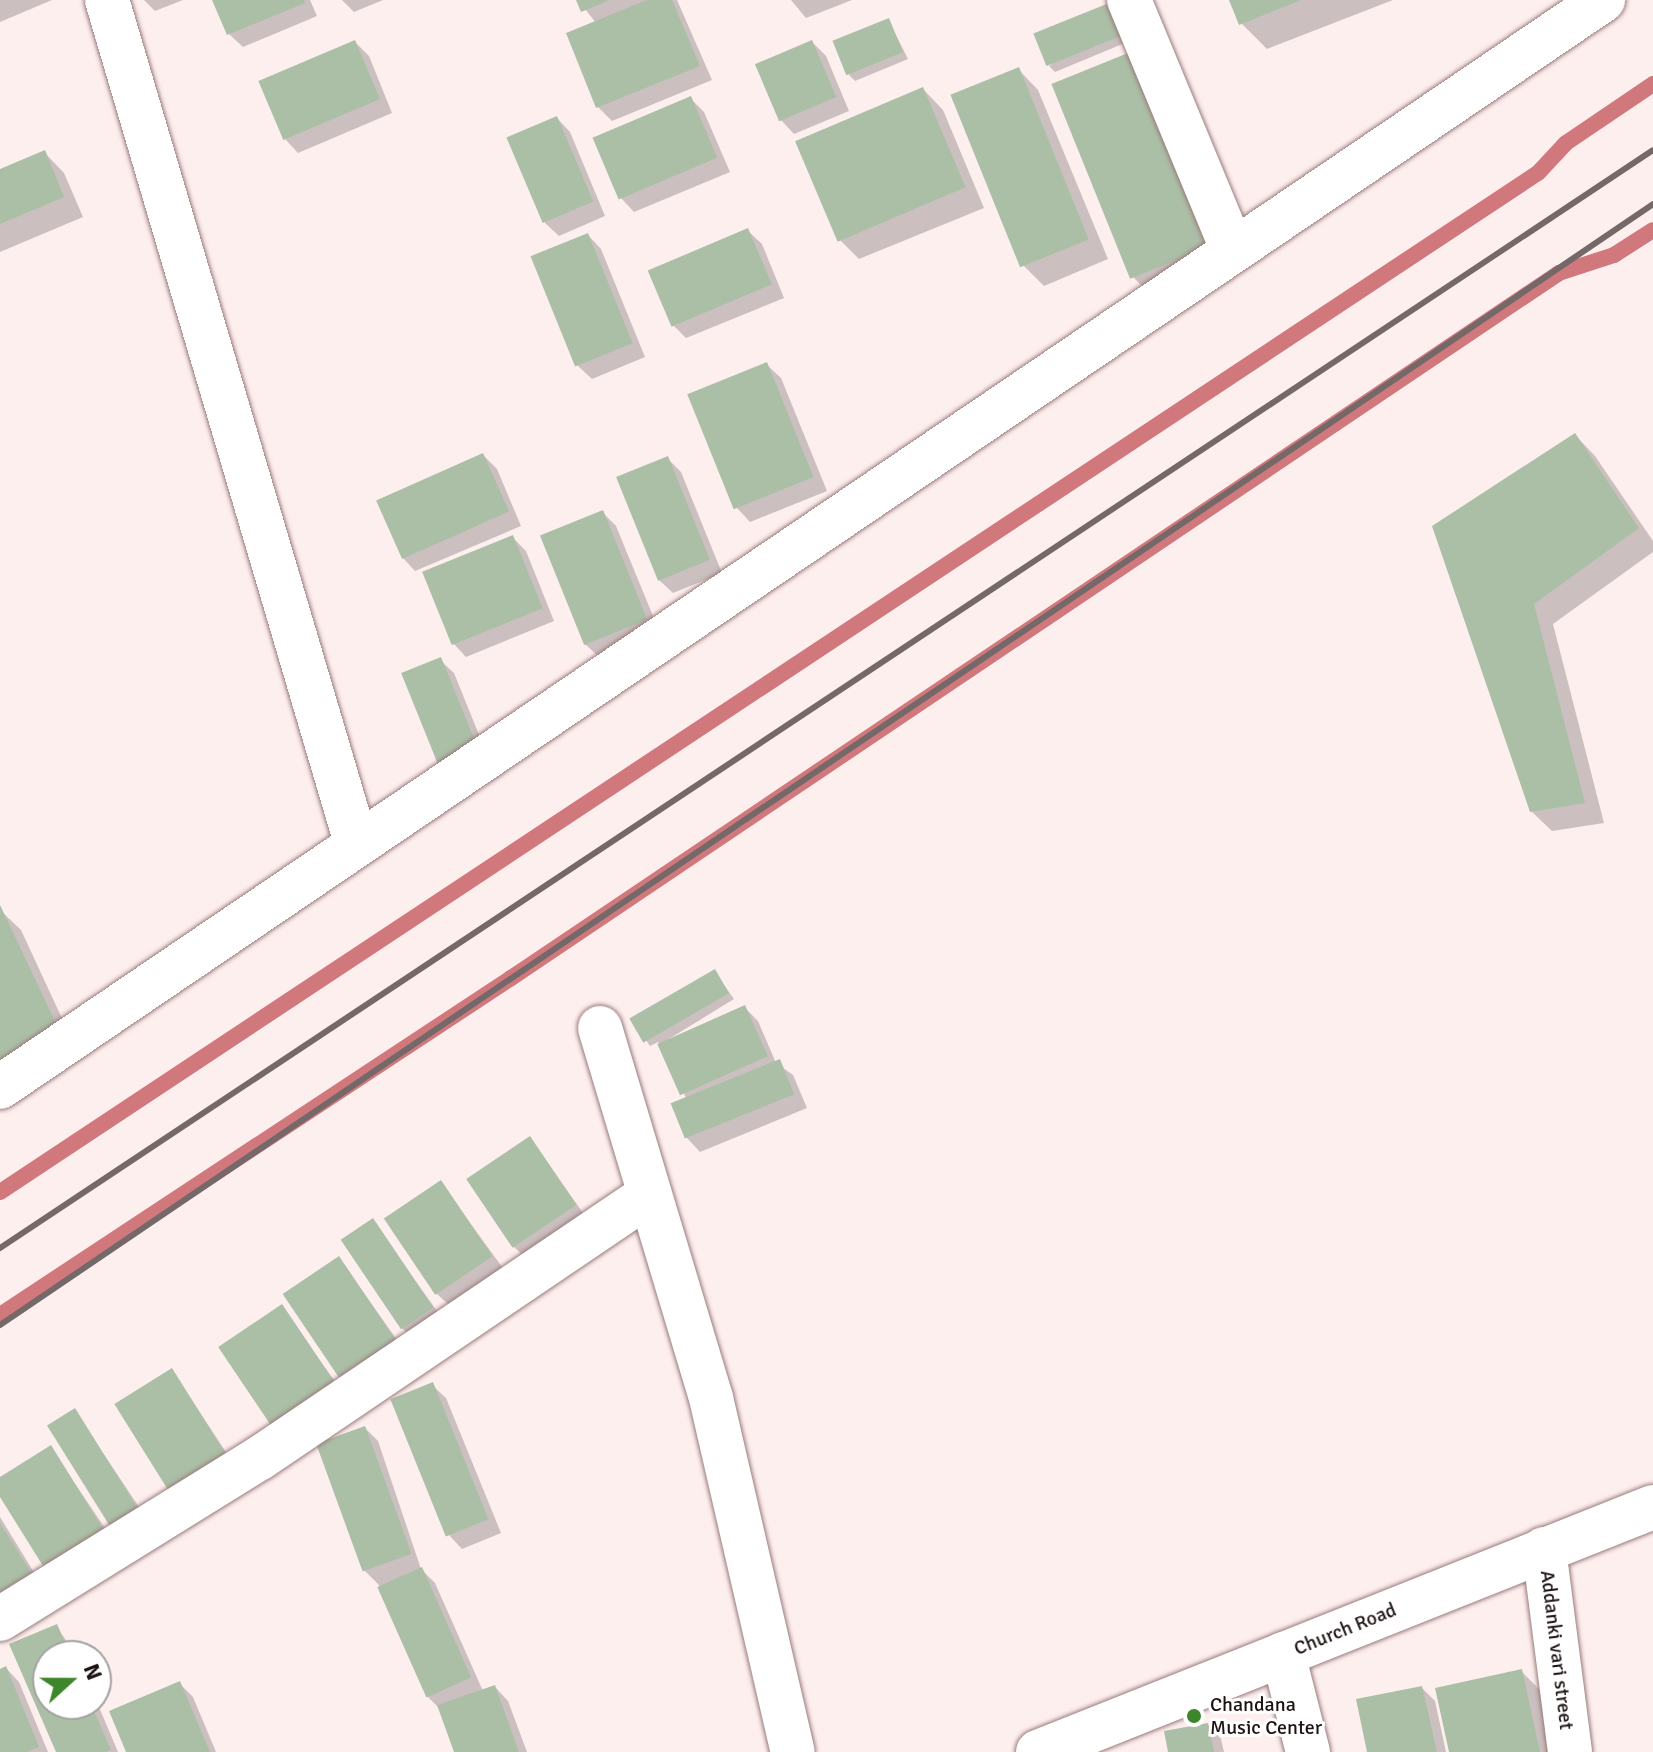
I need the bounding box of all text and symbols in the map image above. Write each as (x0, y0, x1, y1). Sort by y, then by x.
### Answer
street label: Addanki vari street (1535, 1569, 1579, 1731)
street label: Church Road (1290, 1598, 1400, 1660)
north arrow (32, 1640, 112, 1720)
text: N (78, 1660, 108, 1684)
place label: Chandana Music Center (1210, 1692, 1322, 1739)
marker: Chandana Music Center (1185, 1707, 1203, 1725)

